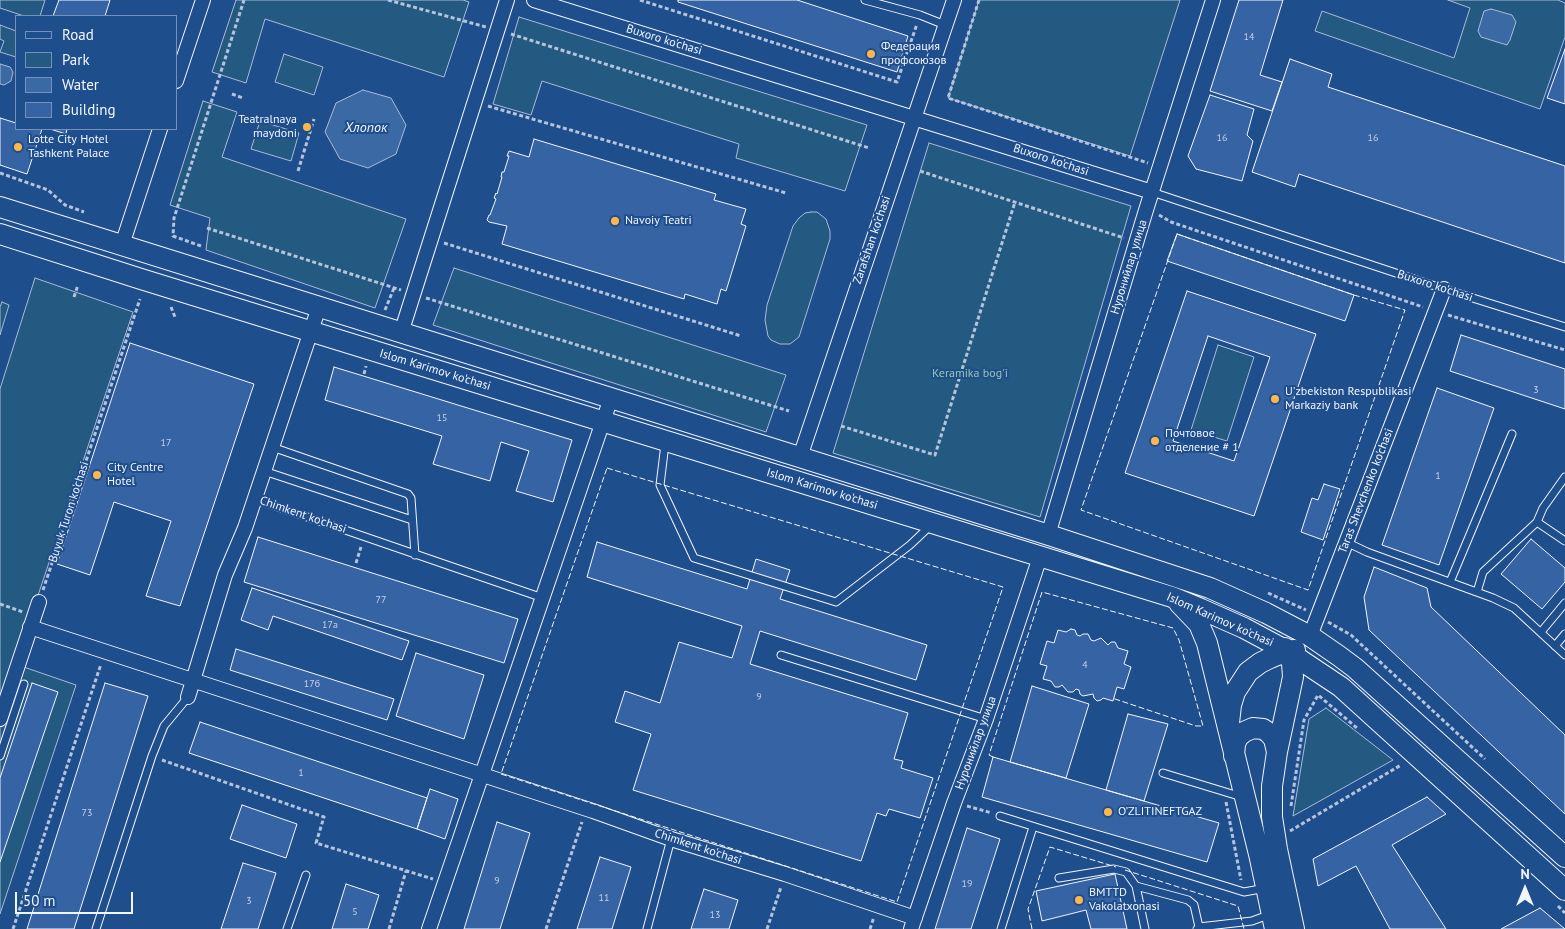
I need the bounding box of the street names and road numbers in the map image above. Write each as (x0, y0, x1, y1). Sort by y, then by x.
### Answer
street label: Buxoro ko'chasi (624, 22, 704, 58)
street label: Buxoro ko'chasi (1011, 141, 1091, 179)
street label: Zarafshan ko'chasi (850, 194, 894, 286)
street label: Нуронийлар улица (1108, 218, 1150, 316)
street label: Buxoro ko'chasi (1395, 267, 1475, 305)
street label: Islom Karimov ko'chasi (378, 346, 492, 394)
street label: Taras Shevchenko ko'chasi (1335, 426, 1397, 556)
street label: Buyuk Turon ko'chasi (46, 460, 92, 564)
street label: Islom Karimov ko'chasi (765, 465, 879, 513)
street label: Chimkent ko'chasi (258, 493, 348, 537)
street label: Islom Karimov ko'chasi (1164, 590, 1276, 650)
street label: Нуронийлар улица (952, 694, 1000, 792)
street label: Chimkent ko'chasi (653, 826, 743, 868)

